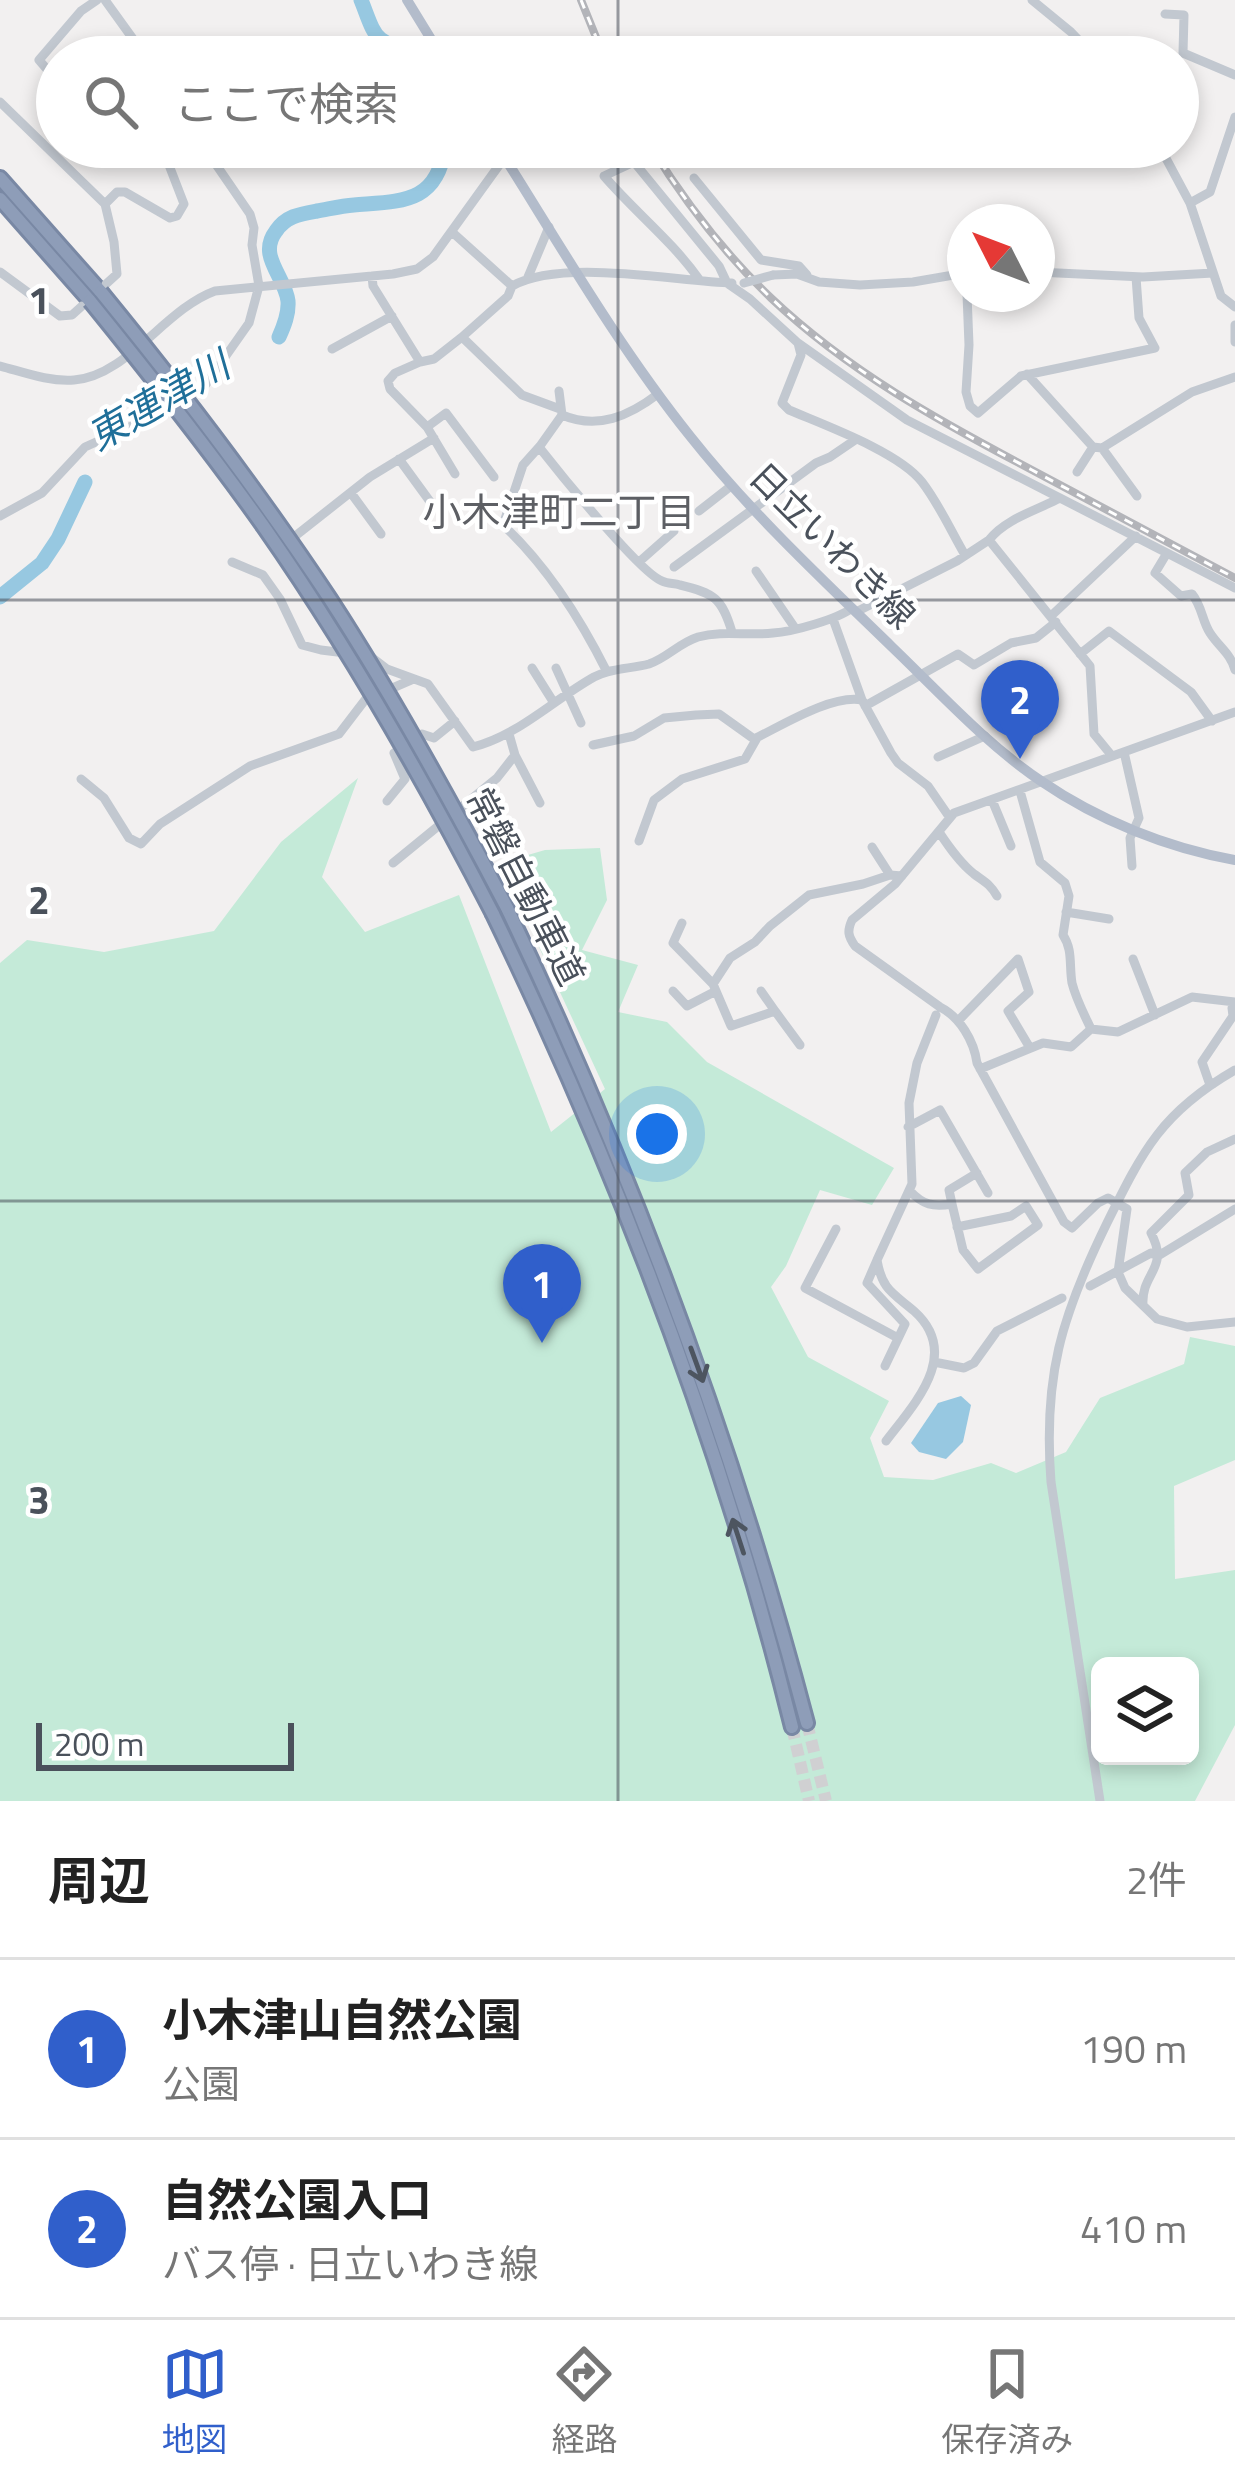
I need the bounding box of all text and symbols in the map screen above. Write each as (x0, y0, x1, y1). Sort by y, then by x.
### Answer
search box (36, 36, 1199, 168)
icon: search (78, 69, 144, 135)
text: ここで検索 (174, 69, 399, 137)
north arrow (947, 204, 1055, 312)
text: 1 (28, 270, 50, 329)
water label: 東連津川 (76, 333, 244, 465)
street label: 日立いわき線 (737, 449, 929, 641)
district label: 小木津町二丁目 (422, 482, 696, 541)
pin: 2 (981, 660, 1059, 759)
street label: 常磐自動車道 (452, 777, 600, 995)
text: 2 (28, 870, 50, 929)
your location (627, 1104, 687, 1164)
pin: 1 (503, 1244, 581, 1343)
one-way arrow (688, 1346, 709, 1383)
text: 3 (28, 1470, 50, 1529)
one-way arrow (725, 1518, 747, 1556)
map controls (1091, 1657, 1199, 1765)
button: layers (1091, 1657, 1199, 1765)
scale bar (36, 1717, 294, 1770)
text: 200 m (54, 1719, 144, 1769)
text: 周辺 (48, 1841, 150, 1919)
text: 2件 (1126, 1850, 1187, 1909)
text: 小木津山自然公園 (162, 1985, 522, 2053)
text: 1 (76, 2019, 98, 2078)
text: 190 m (1080, 2019, 1187, 2078)
text: 公園 (162, 2054, 240, 2113)
text: 自然公園入口 (162, 2165, 432, 2233)
text: 2 (76, 2199, 98, 2258)
text: 410 m (1080, 2199, 1187, 2258)
text: バス停 · 日立いわき線 (162, 2234, 539, 2293)
tab: 地図 (162, 2341, 228, 2464)
tab: 経路 (551, 2341, 617, 2464)
tab: 保存済み (941, 2341, 1073, 2464)

